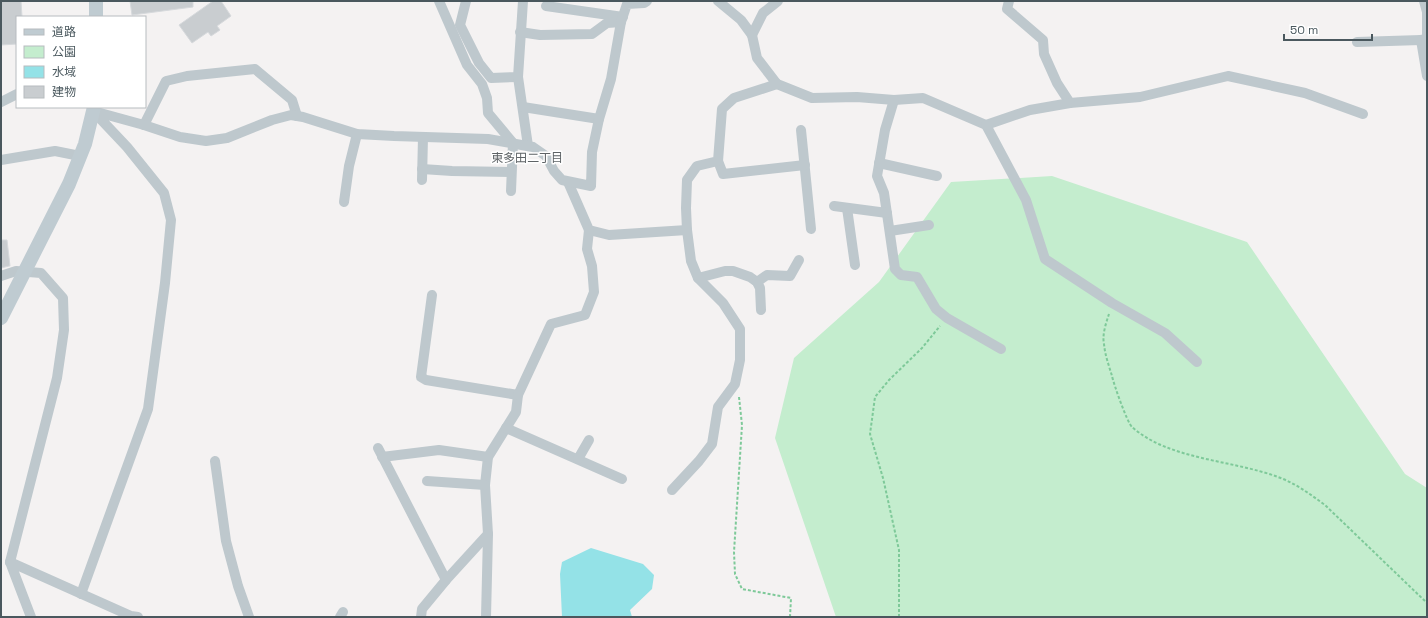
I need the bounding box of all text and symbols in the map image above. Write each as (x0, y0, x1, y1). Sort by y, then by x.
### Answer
legend (16, 16, 146, 108)
scale bar (1284, 16, 1372, 42)
text: 50 m (1290, 22, 1318, 38)
text: 道路 (52, 24, 76, 40)
text: 公園 (52, 44, 76, 60)
text: 水域 (52, 64, 76, 80)
text: 建物 (52, 84, 76, 100)
district label: 東多田二丁目 (491, 150, 563, 166)

